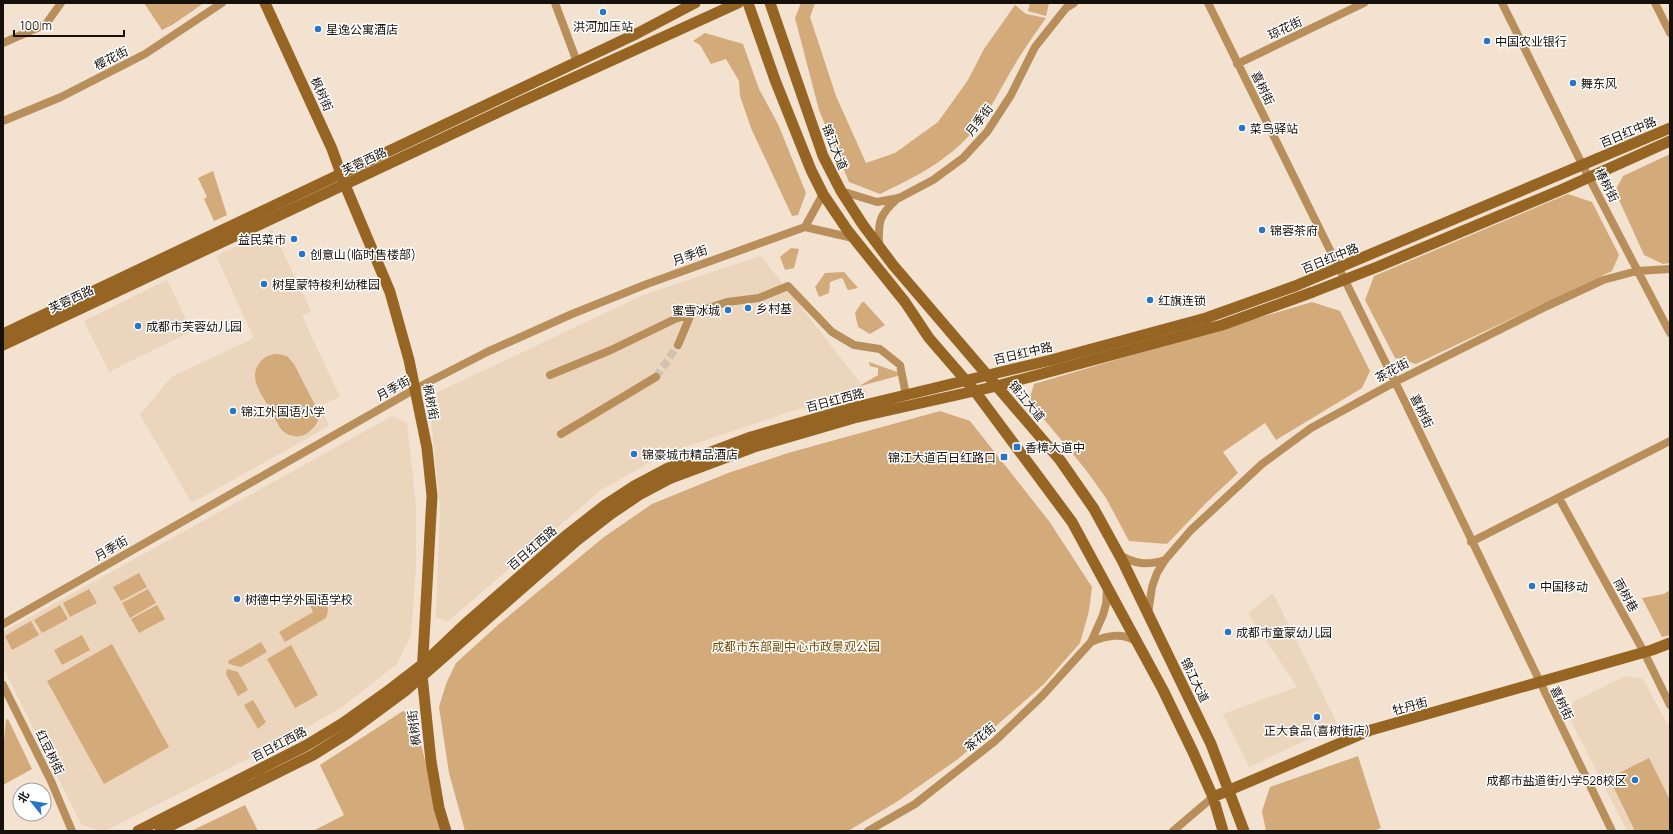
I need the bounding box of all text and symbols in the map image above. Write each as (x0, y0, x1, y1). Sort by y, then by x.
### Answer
marker: 洪河加压站 (598, 7, 608, 17)
scale bar (14, 12, 124, 38)
street label: 琼花街 (1265, 13, 1305, 43)
text: 100 m (20, 17, 52, 34)
place label: 洪河加压站 (573, 18, 633, 35)
place label: 星逸公寓酒店 (326, 21, 398, 38)
marker: 星逸公寓酒店 (313, 24, 323, 34)
place label: 中国农业银行 (1495, 33, 1567, 50)
marker: 中国农业银行 (1482, 36, 1492, 46)
street label: 樱花街 (91, 42, 131, 74)
street label: 喜树街 (1247, 68, 1279, 108)
street label: 枫树街 (307, 74, 337, 114)
place label: 舞东风 (1581, 75, 1617, 92)
marker: 舞东风 (1568, 78, 1578, 88)
street label: 月季街 (961, 101, 997, 139)
street label: 百日红中路 (1597, 112, 1659, 152)
place label: 菜鸟驿站 (1250, 120, 1298, 137)
street label: 锦江大道 (818, 122, 852, 172)
marker: 菜鸟驿站 (1237, 123, 1247, 133)
street label: 芙蓉西路 (339, 143, 389, 179)
street label: 椿树街 (1591, 165, 1623, 205)
place label: 锦蓉茶府 (1270, 222, 1318, 239)
marker: 锦蓉茶府 (1257, 225, 1267, 235)
place label: 益民菜市 (238, 231, 286, 248)
marker: 益民菜市 (289, 234, 299, 244)
street label: 百日红中路 (1299, 239, 1361, 277)
street label: 月季街 (670, 241, 710, 269)
place label: 创意山(临时售楼部) (310, 246, 416, 263)
marker: 创意山(临时售楼部) (297, 249, 307, 259)
place label: 树星蒙特梭利幼稚园 (272, 276, 380, 293)
marker: 树星蒙特梭利幼稚园 (259, 279, 269, 289)
street label: 芙蓉西路 (46, 281, 96, 317)
place label: 红旗连锁 (1158, 292, 1206, 309)
marker: 红旗连锁 (1145, 295, 1155, 305)
place label: 乡村基 (756, 300, 792, 317)
place label: 蜜雪冰城 (672, 302, 720, 319)
marker: 乡村基 (743, 303, 753, 313)
marker: 蜜雪冰城 (723, 305, 733, 315)
place label: 成都市芙蓉幼儿园 (146, 318, 242, 335)
marker: 成都市芙蓉幼儿园 (133, 321, 143, 331)
street label: 百日红中路 (992, 338, 1054, 368)
street label: 茶花街 (1372, 354, 1412, 386)
street label: 月季街 (373, 372, 413, 404)
street label: 锦江大道 (1005, 377, 1049, 425)
street label: 枫树街 (419, 383, 443, 421)
street label: 百日红西路 (804, 384, 866, 416)
street label: 喜树街 (1406, 391, 1438, 431)
place label: 锦江外国语小学 (241, 403, 325, 420)
marker: 锦江外国语小学 (228, 406, 238, 416)
place label: 香樟大道中 (1025, 439, 1085, 456)
marker: 香樟大道中 (1012, 442, 1022, 452)
place label: 锦豪城市精品酒店 (642, 446, 738, 463)
marker: 锦豪城市精品酒店 (629, 449, 639, 459)
place label: 锦江大道百日红路口 (888, 449, 996, 466)
marker: 锦江大道百日红路口 (999, 452, 1009, 462)
street label: 百日红西路 (504, 522, 560, 574)
street label: 月季街 (91, 532, 131, 564)
street label: 雨树巷 (1610, 575, 1642, 615)
place label: 中国移动 (1540, 578, 1588, 595)
marker: 中国移动 (1527, 581, 1537, 591)
place label: 树德中学外国语学校 (245, 591, 353, 608)
marker: 树德中学外国语学校 (232, 594, 242, 604)
place label: 成都市童蒙幼儿园 (1236, 624, 1332, 641)
marker: 成都市童蒙幼儿园 (1223, 627, 1233, 637)
park label: 成都市东部副中心市政景观公园 (712, 638, 880, 655)
street label: 锦江大道 (1177, 655, 1213, 705)
street label: 喜树街 (1546, 683, 1578, 723)
street label: 牡丹街 (1390, 693, 1430, 719)
street label: 枫树街 (403, 709, 425, 747)
marker: 正大食品(喜树街店) (1312, 712, 1322, 722)
street label: 茶花街 (961, 719, 999, 755)
street label: 百日红西路 (249, 722, 309, 766)
place label: 正大食品(喜树街店) (1264, 722, 1370, 739)
street label: 红豆树街 (32, 727, 68, 777)
place label: 成都市盐道街小学528校区 (1487, 772, 1627, 789)
marker: 成都市盐道街小学528校区 (1630, 775, 1640, 785)
north arrow (12, 782, 52, 822)
text: 北 (14, 788, 32, 805)

